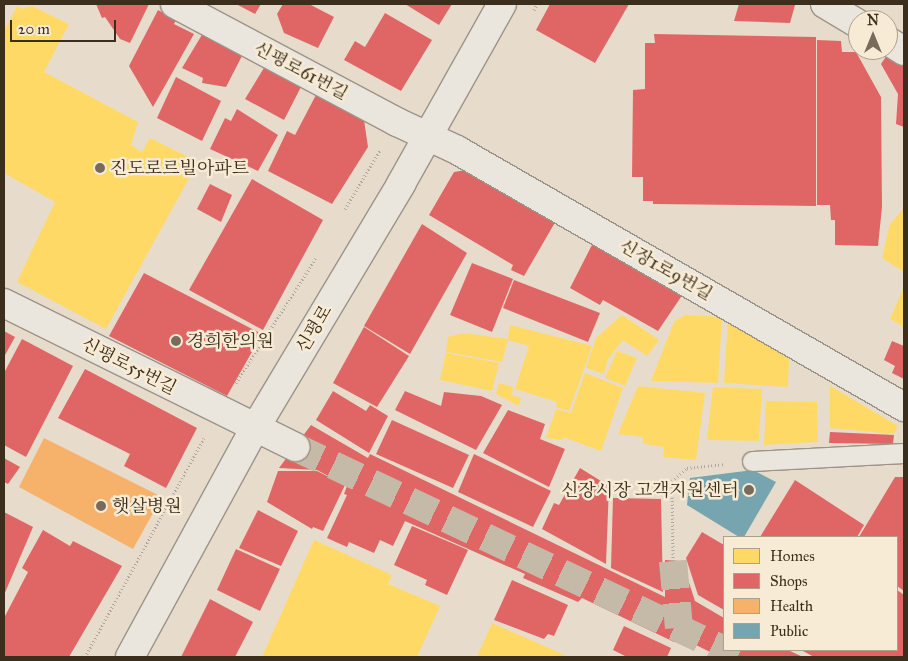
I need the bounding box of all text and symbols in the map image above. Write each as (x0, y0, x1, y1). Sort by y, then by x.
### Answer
scale bar (12, 10, 119, 42)
north arrow (848, 10, 898, 60)
text: N (867, 12, 879, 29)
text: 20 m (18, 20, 50, 38)
street label: 신평로61번길 (250, 37, 352, 105)
place label: 진도로르빌아파트 (110, 157, 249, 179)
marker: 진도로르빌아파트 (94, 162, 106, 174)
street label: 신장1로9번길 (616, 235, 716, 305)
street label: 신평로 (291, 301, 337, 357)
place label: 경희한의원 (187, 330, 274, 352)
street label: 신평로55번길 (78, 333, 180, 399)
marker: 경희한의원 (169, 334, 183, 348)
place label: 신장시장 고객지원센터 (561, 479, 739, 501)
marker: 신장시장 고객지원센터 (743, 484, 755, 496)
place label: 햇살병원 (112, 495, 182, 517)
marker: 햇살병원 (94, 499, 108, 513)
legend (723, 536, 898, 651)
text: Homes (770, 547, 815, 565)
text: Shops (770, 572, 808, 590)
text: Health (770, 597, 813, 615)
text: Public (770, 622, 808, 640)

